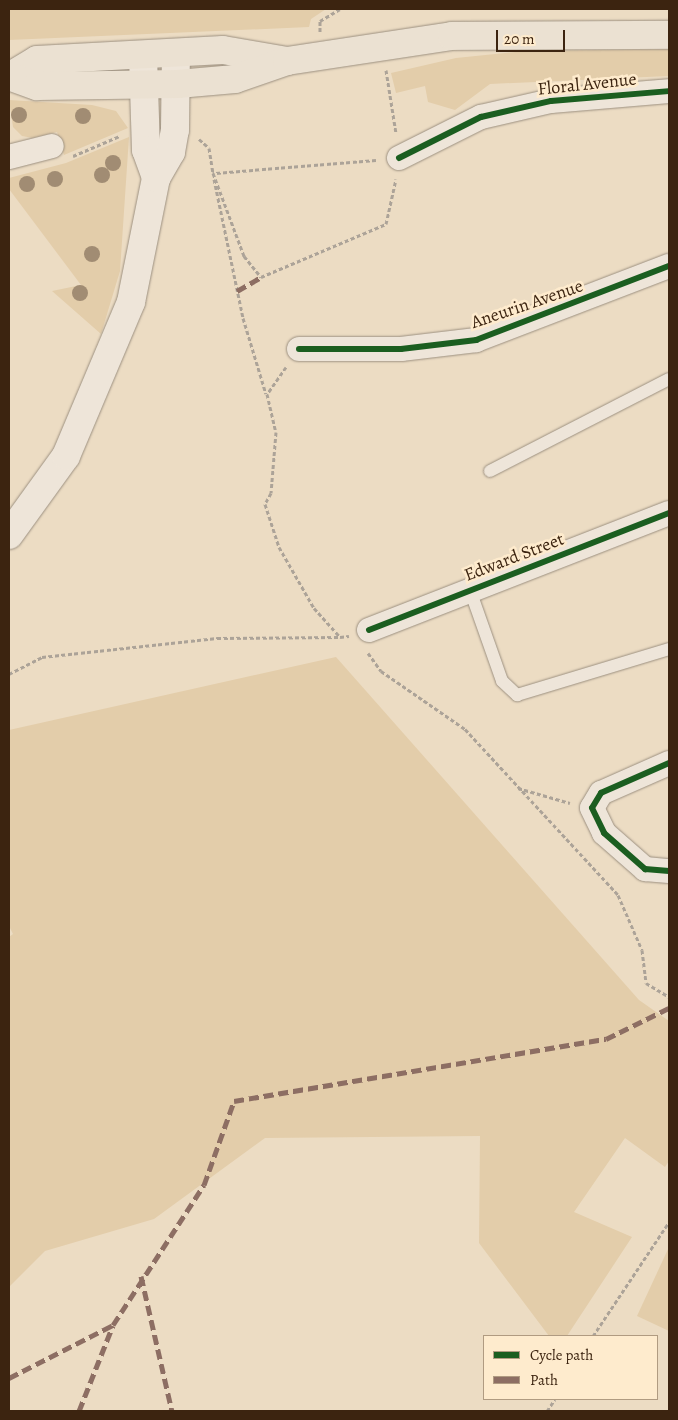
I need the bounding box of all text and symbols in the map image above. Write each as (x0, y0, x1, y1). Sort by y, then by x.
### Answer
scale bar (498, 20, 567, 52)
text: 20 m (504, 29, 535, 49)
street label: Floral Avenue (537, 68, 637, 100)
street label: Aneurin Avenue (468, 275, 586, 333)
street label: Edward Street (461, 528, 567, 586)
legend (483, 1335, 658, 1400)
text: Cycle path (530, 1345, 593, 1365)
text: Path (530, 1370, 558, 1390)

